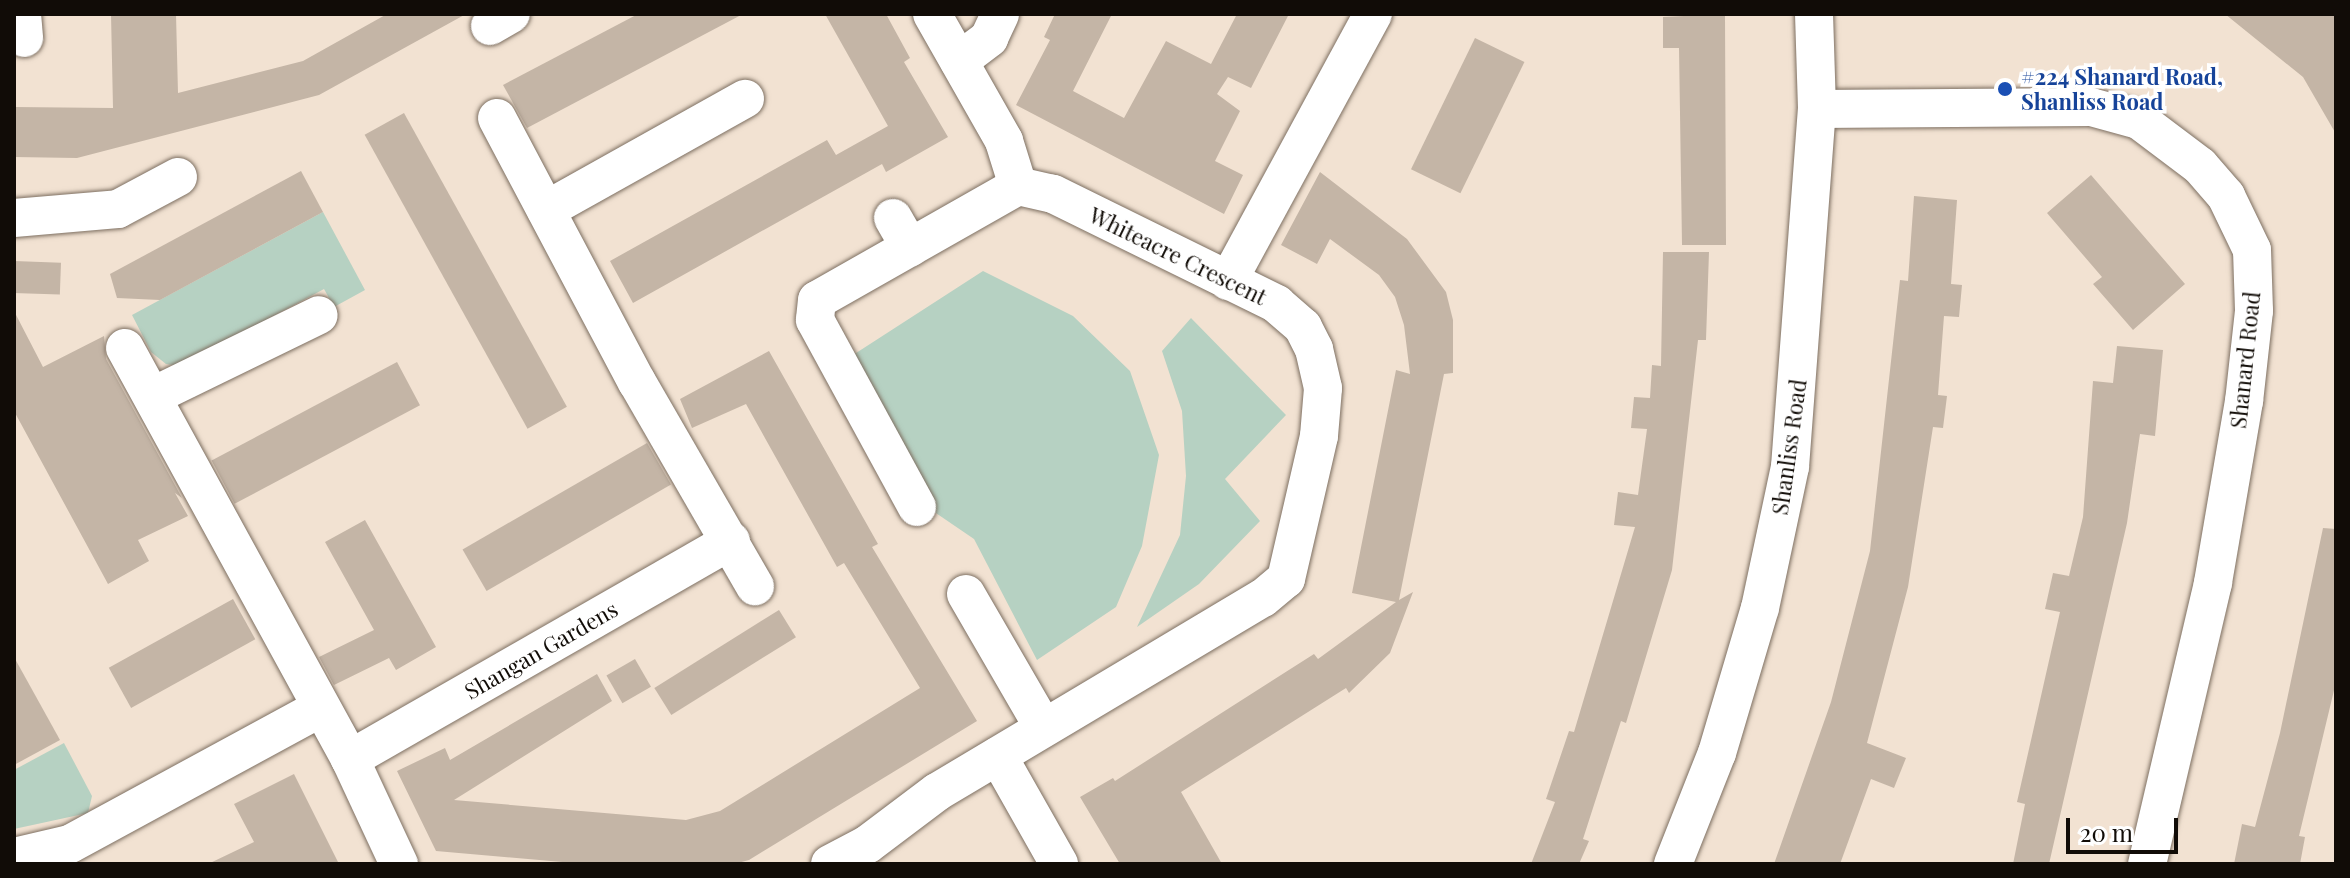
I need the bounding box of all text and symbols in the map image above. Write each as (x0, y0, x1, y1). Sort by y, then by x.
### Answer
place label: #224 Shanard Road, Shanliss Road (2021, 63, 2223, 114)
marker: #224 Shanard Road, Shanliss Road (1996, 80, 2014, 98)
street label: Whiteacre Crescent (1085, 202, 1271, 310)
street label: Shanard Road (2225, 290, 2265, 430)
street label: Shanliss Road (1766, 377, 1812, 517)
street label: Shangan Gardens (460, 596, 622, 704)
scale bar (2070, 802, 2182, 852)
text: 20 m (2080, 816, 2133, 848)

